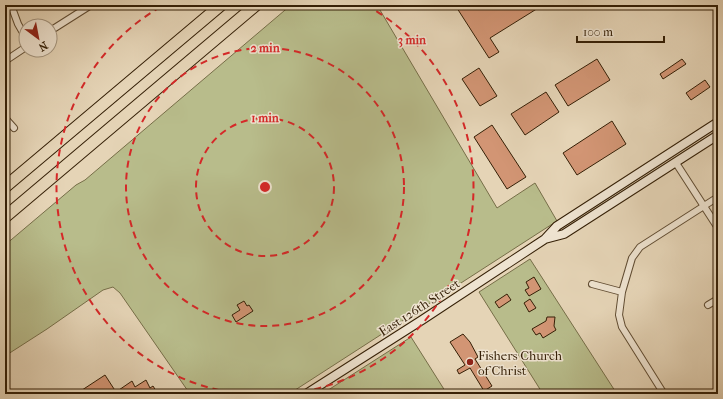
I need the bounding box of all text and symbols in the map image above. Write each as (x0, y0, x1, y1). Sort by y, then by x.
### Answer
north arrow (18, 18, 58, 58)
scale bar (577, 18, 664, 44)
text: 100 m (583, 25, 613, 39)
text: 3 min (398, 33, 427, 48)
text: N (36, 38, 50, 54)
text: 2 min (250, 41, 281, 55)
text: 1 min (251, 111, 280, 125)
centre of rings (258, 180, 272, 194)
street label: East 126th Street (376, 275, 463, 339)
place label: Fishers Church of Christ (478, 348, 563, 378)
marker: Fishers Church of Christ (465, 357, 475, 367)

